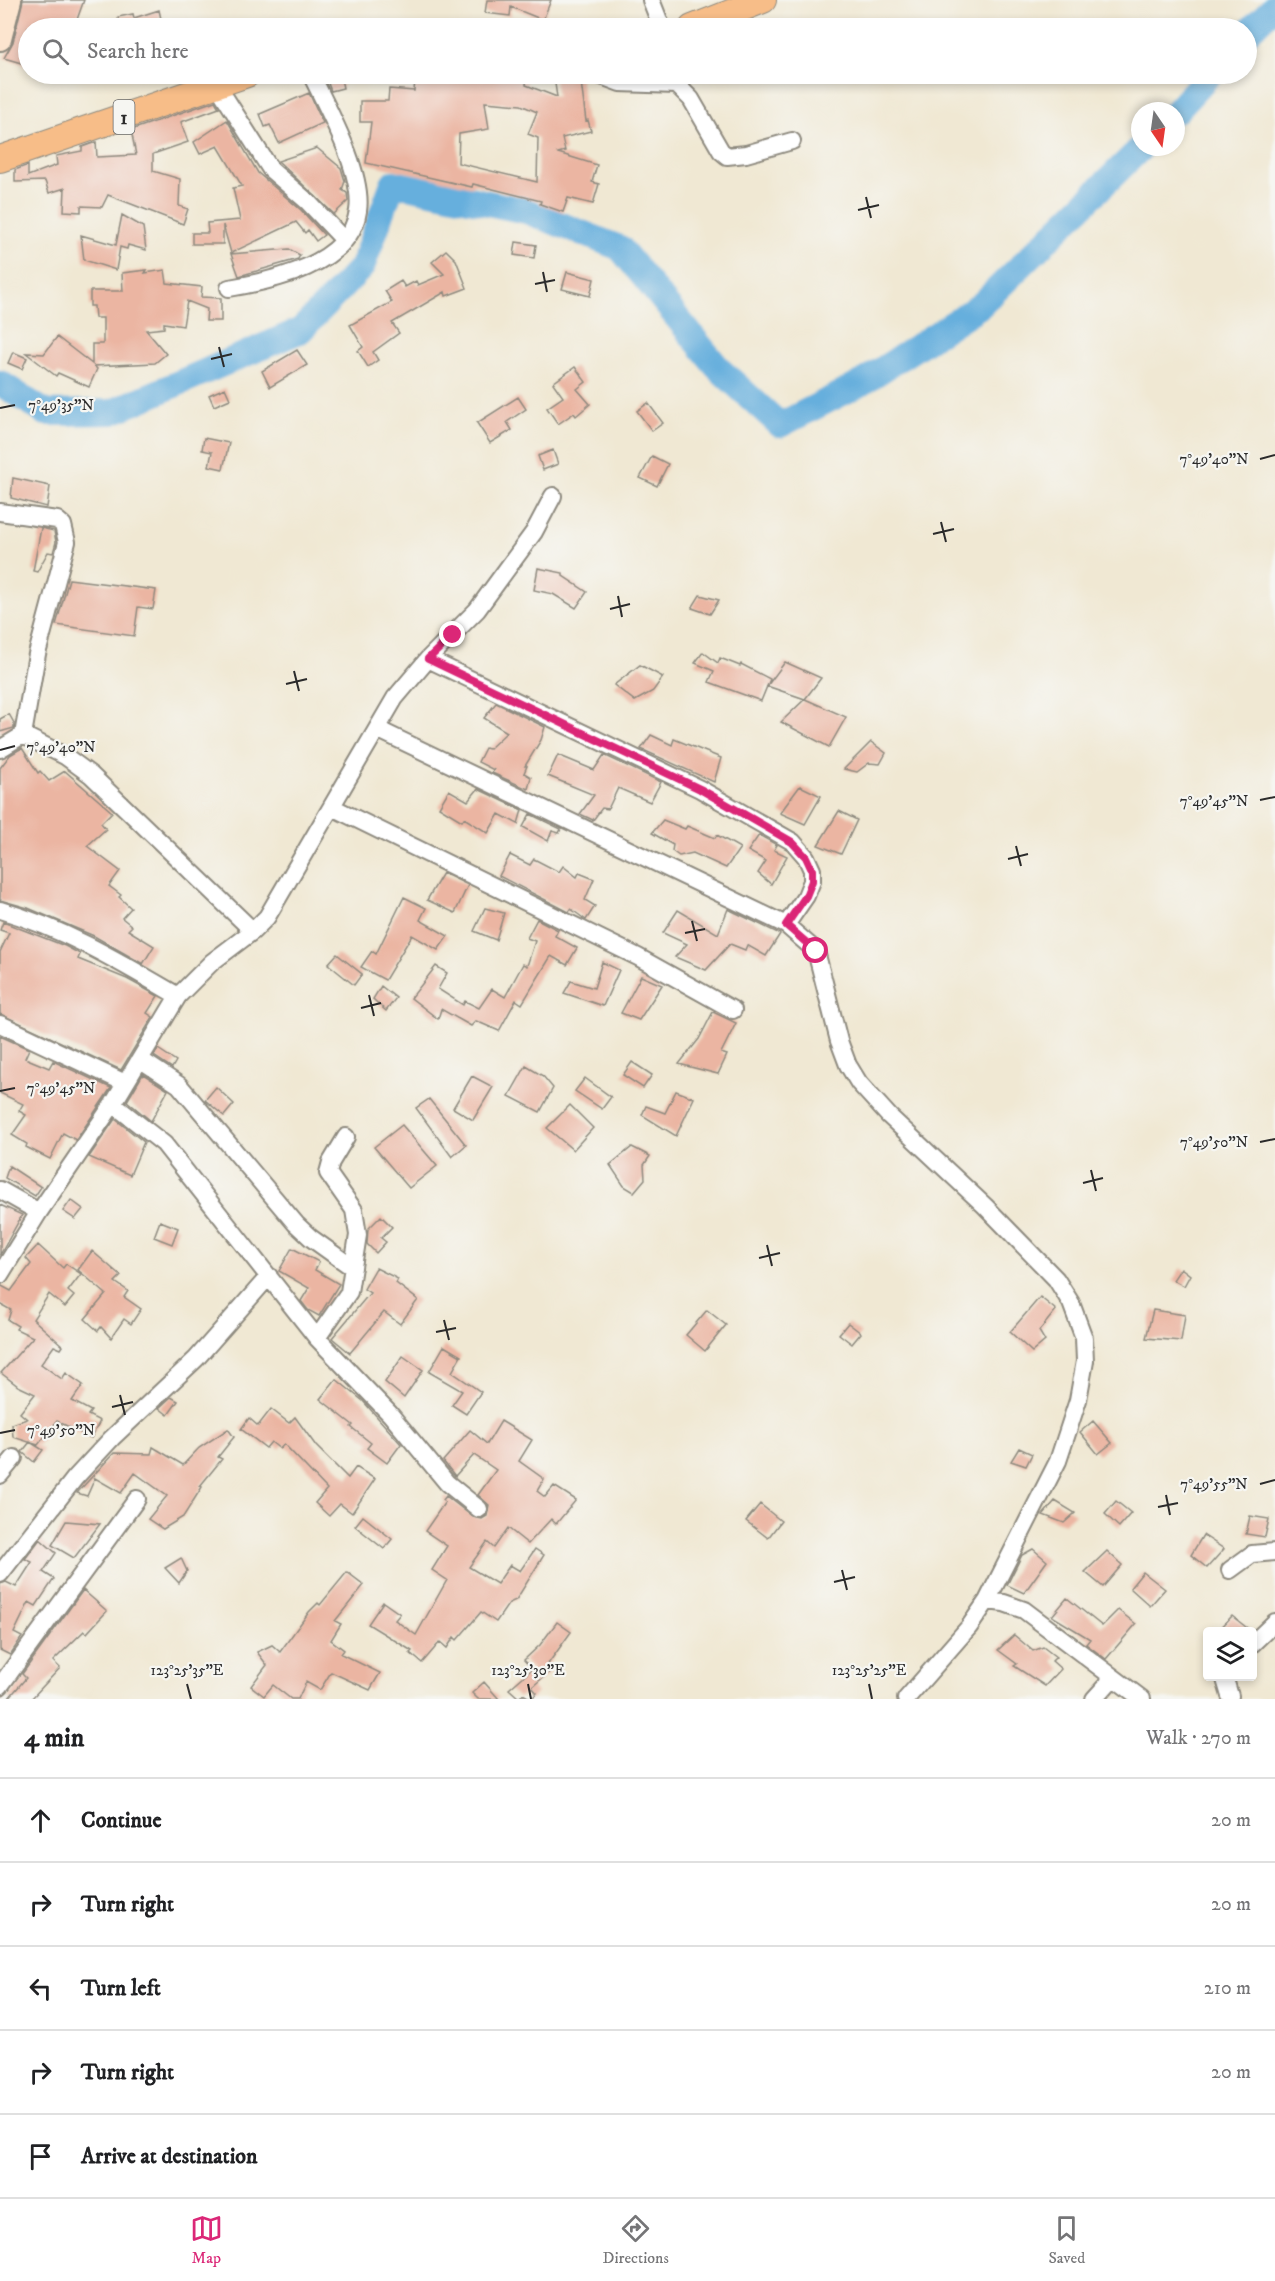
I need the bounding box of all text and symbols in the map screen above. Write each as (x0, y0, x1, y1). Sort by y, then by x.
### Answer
search box (18, 18, 1257, 84)
icon: search (39, 35, 72, 68)
text: Search here (87, 38, 189, 65)
road number: 1 (114, 100, 134, 134)
north arrow (1131, 102, 1185, 156)
text: 7°49'35"N (28, 396, 94, 415)
text: 7°49'40"N (1179, 450, 1249, 469)
route end (439, 621, 465, 647)
text: 7°49'40"N (26, 738, 96, 757)
text: 7°49'45"N (1180, 792, 1248, 811)
route start (802, 937, 828, 963)
text: 7°49'45"N (27, 1079, 95, 1098)
text: 7°49'50"N (1180, 1133, 1248, 1152)
text: 7°49'50"N (27, 1421, 95, 1440)
text: 7°49'55"N (1180, 1475, 1248, 1494)
map controls (1203, 1627, 1257, 1681)
button: layers (1203, 1627, 1257, 1681)
text: 123°25'35"E (151, 1661, 224, 1680)
text: 123°25'30"E (491, 1661, 565, 1680)
text: 123°25'25"E (832, 1661, 907, 1680)
text: 4 min (24, 1722, 84, 1755)
text: Walk · 270 m (1146, 1726, 1251, 1751)
icon: ahead (24, 1804, 57, 1837)
text: Continue (81, 1807, 162, 1834)
text: 20 m (1211, 1808, 1251, 1833)
icon: right (24, 1888, 57, 1921)
text: Turn right (81, 1891, 174, 1918)
text: 20 m (1211, 1892, 1251, 1917)
icon: left (24, 1972, 57, 2005)
text: Turn left (81, 1975, 161, 2002)
text: 210 m (1204, 1976, 1251, 2001)
icon: right (24, 2056, 57, 2089)
text: Turn right (81, 2059, 174, 2086)
text: 20 m (1211, 2060, 1251, 2085)
icon: arrive (24, 2140, 57, 2173)
text: Arrive at destination (81, 2143, 258, 2170)
tab: Map (190, 2212, 223, 2268)
tab: Directions (602, 2212, 669, 2268)
tab: Saved (1048, 2212, 1085, 2268)

